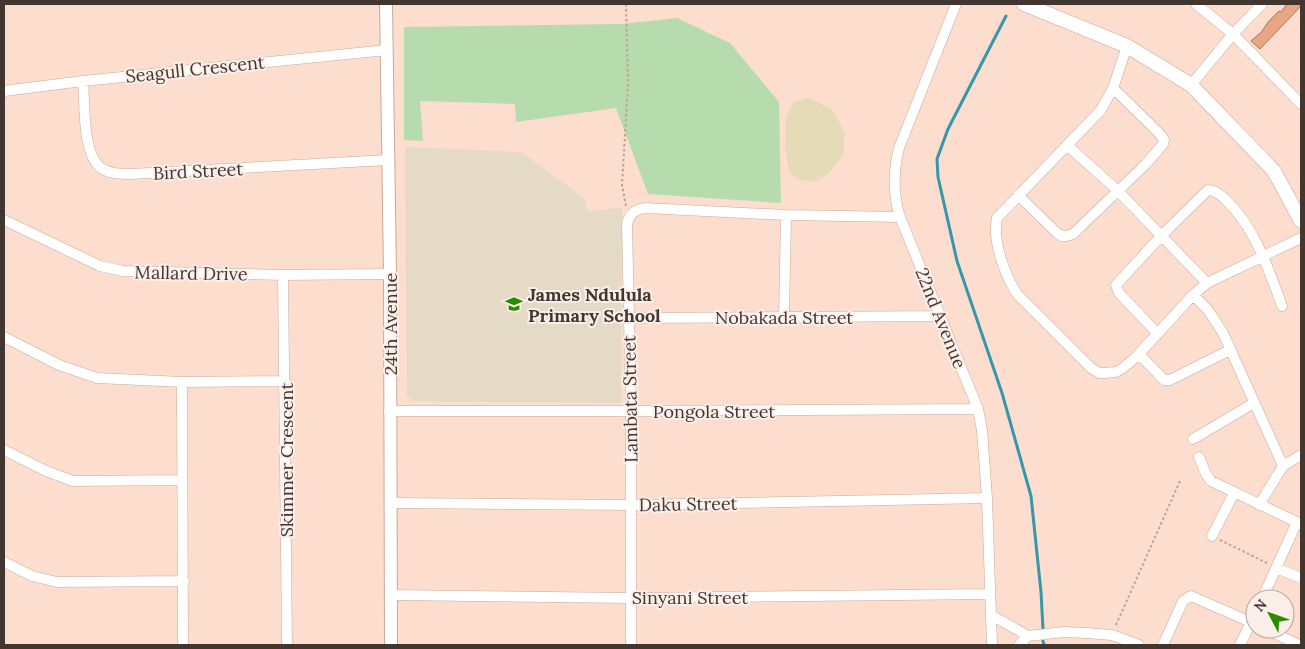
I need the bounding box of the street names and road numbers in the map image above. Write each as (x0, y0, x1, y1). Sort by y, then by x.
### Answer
street label: Seagull Crescent (124, 50, 266, 88)
street label: Bird Street (152, 157, 244, 185)
street label: Mallard Drive (134, 261, 248, 285)
street label: 22nd Avenue (910, 264, 972, 372)
street label: 24th Avenue (379, 272, 402, 375)
street label: Nobakada Street (715, 306, 853, 329)
street label: Lambata Street (617, 335, 643, 463)
street label: Skimmer Crescent (275, 383, 298, 537)
street label: Pongola Street (653, 400, 775, 423)
street label: Daku Street (638, 492, 738, 516)
street label: Sinyani Street (632, 586, 748, 609)

